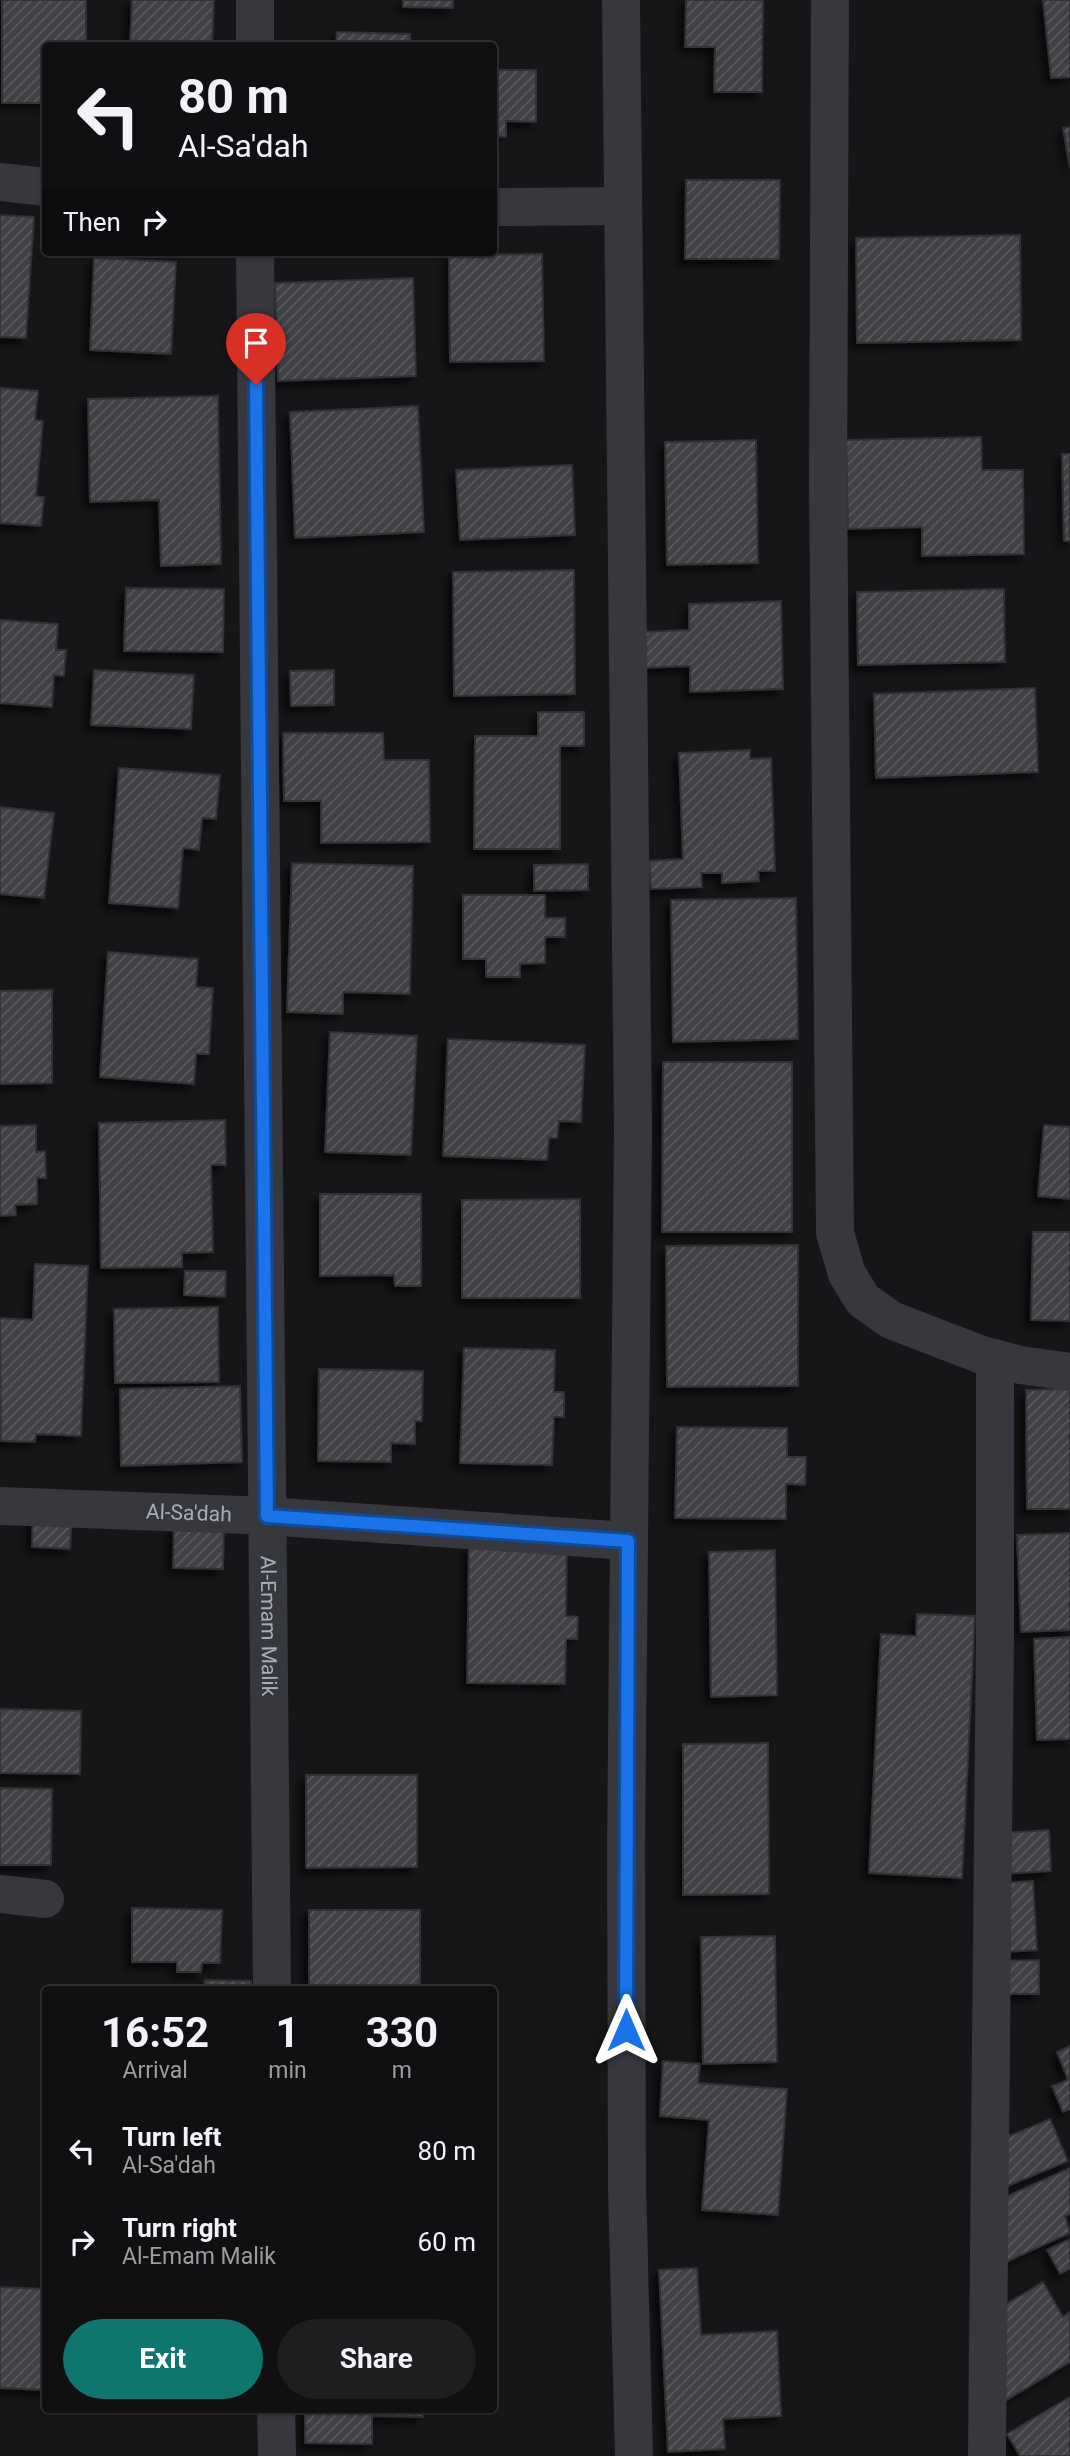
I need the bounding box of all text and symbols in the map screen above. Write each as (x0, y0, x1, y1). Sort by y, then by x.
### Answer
text: 80 m (178, 68, 289, 125)
icon: left (63, 70, 154, 161)
text: Al-Sa'dah (178, 127, 309, 165)
icon: right (135, 203, 173, 241)
text: Then (63, 207, 121, 237)
pin (226, 313, 286, 385)
icon: arrive (237, 324, 275, 362)
street label: Al-Sa'dah (146, 1499, 232, 1527)
street label: Al-Emam Malik (256, 1555, 281, 1697)
position arrow (589, 1993, 663, 2067)
text: 16:52 (101, 2008, 209, 2057)
text: 1 (275, 2008, 300, 2057)
text: 330 (366, 2008, 438, 2057)
text: Arrival (122, 2057, 188, 2084)
text: min (268, 2057, 307, 2084)
text: m (392, 2057, 412, 2084)
text: Turn left (122, 2122, 221, 2152)
icon: left (63, 2132, 101, 2170)
text: 80 m (418, 2136, 476, 2166)
text: Al-Sa'dah (122, 2152, 216, 2179)
text: Turn right (122, 2213, 237, 2243)
icon: right (63, 2223, 101, 2261)
text: 60 m (418, 2227, 476, 2257)
text: Al-Emam Malik (122, 2243, 276, 2270)
button: Exit (63, 2319, 263, 2399)
button: Share (277, 2319, 476, 2399)

